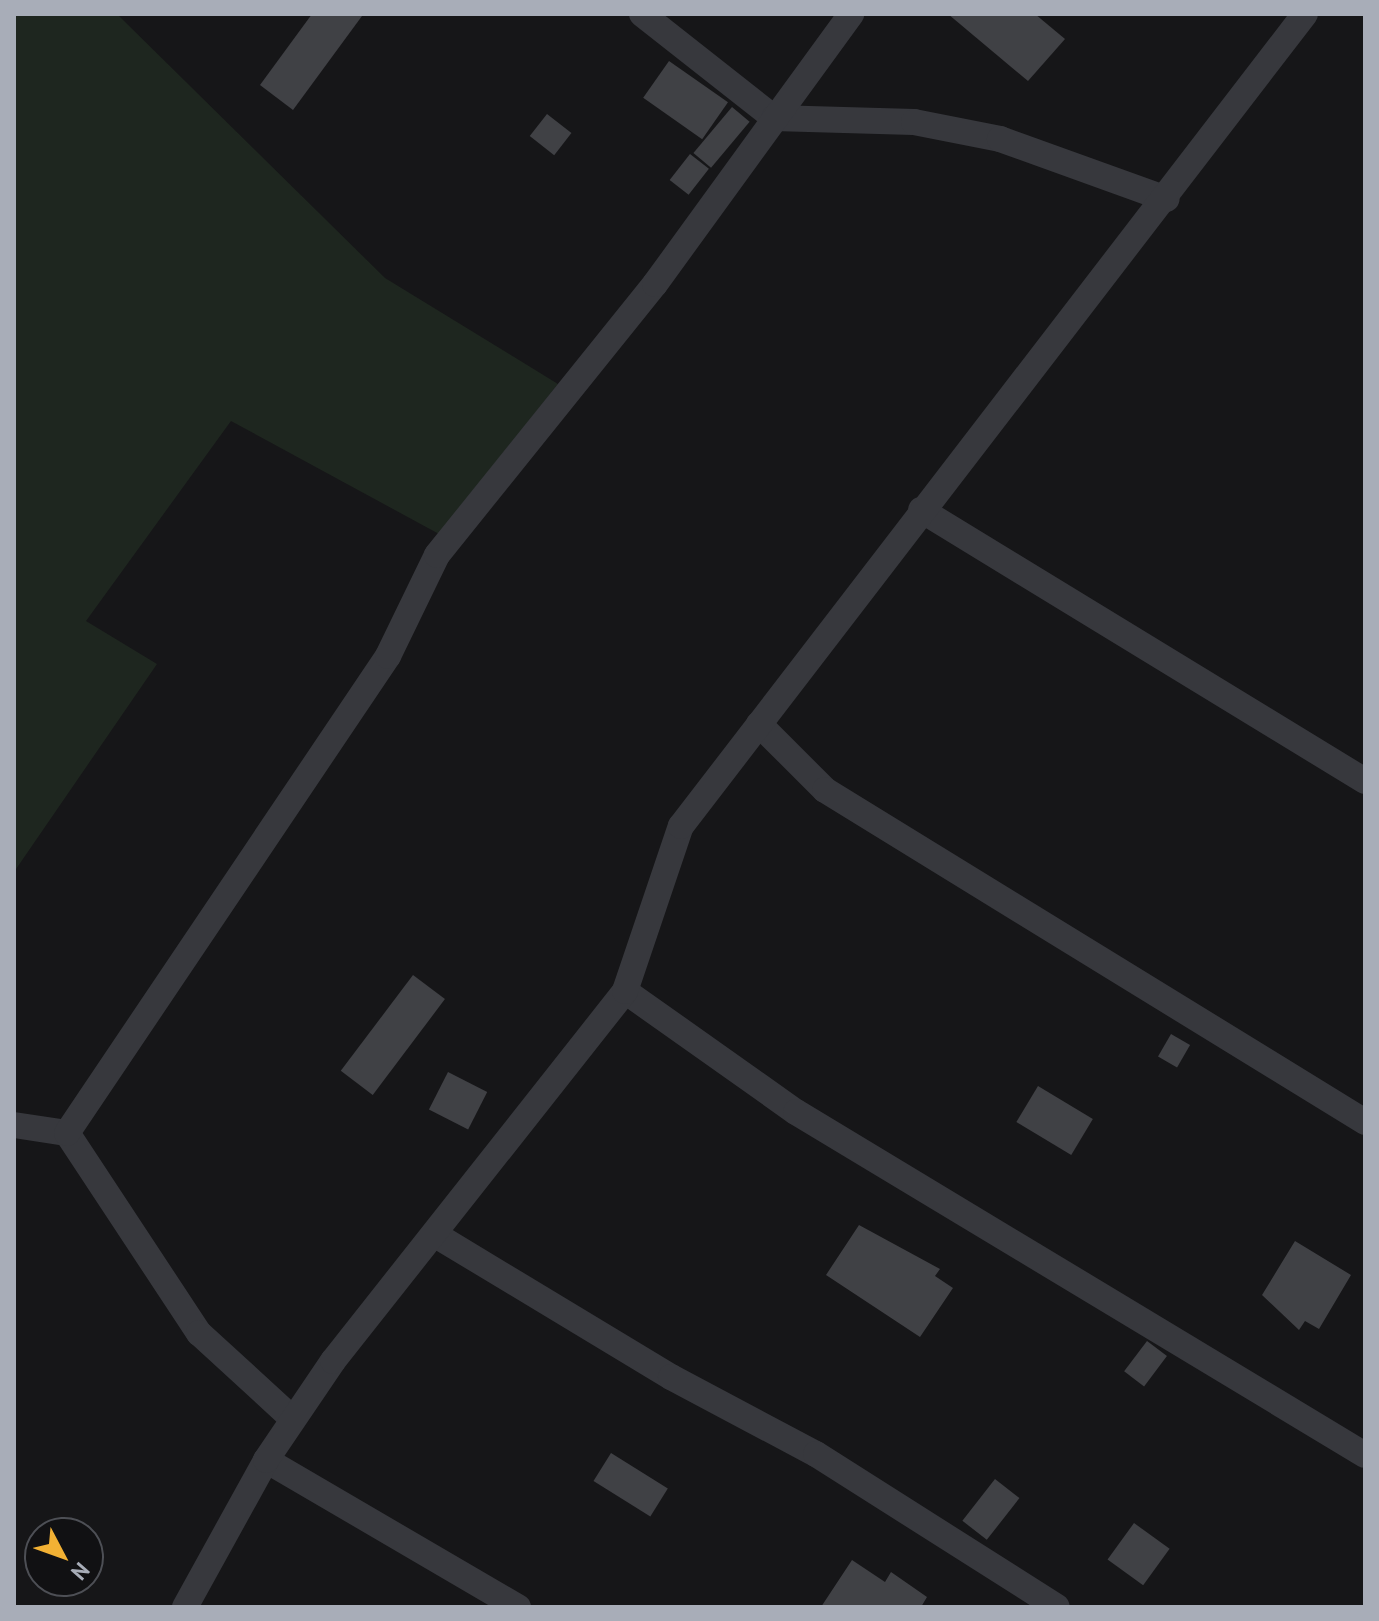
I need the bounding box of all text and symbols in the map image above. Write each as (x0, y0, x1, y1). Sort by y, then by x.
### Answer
north arrow (24, 1517, 104, 1597)
text: N (65, 1557, 96, 1586)

